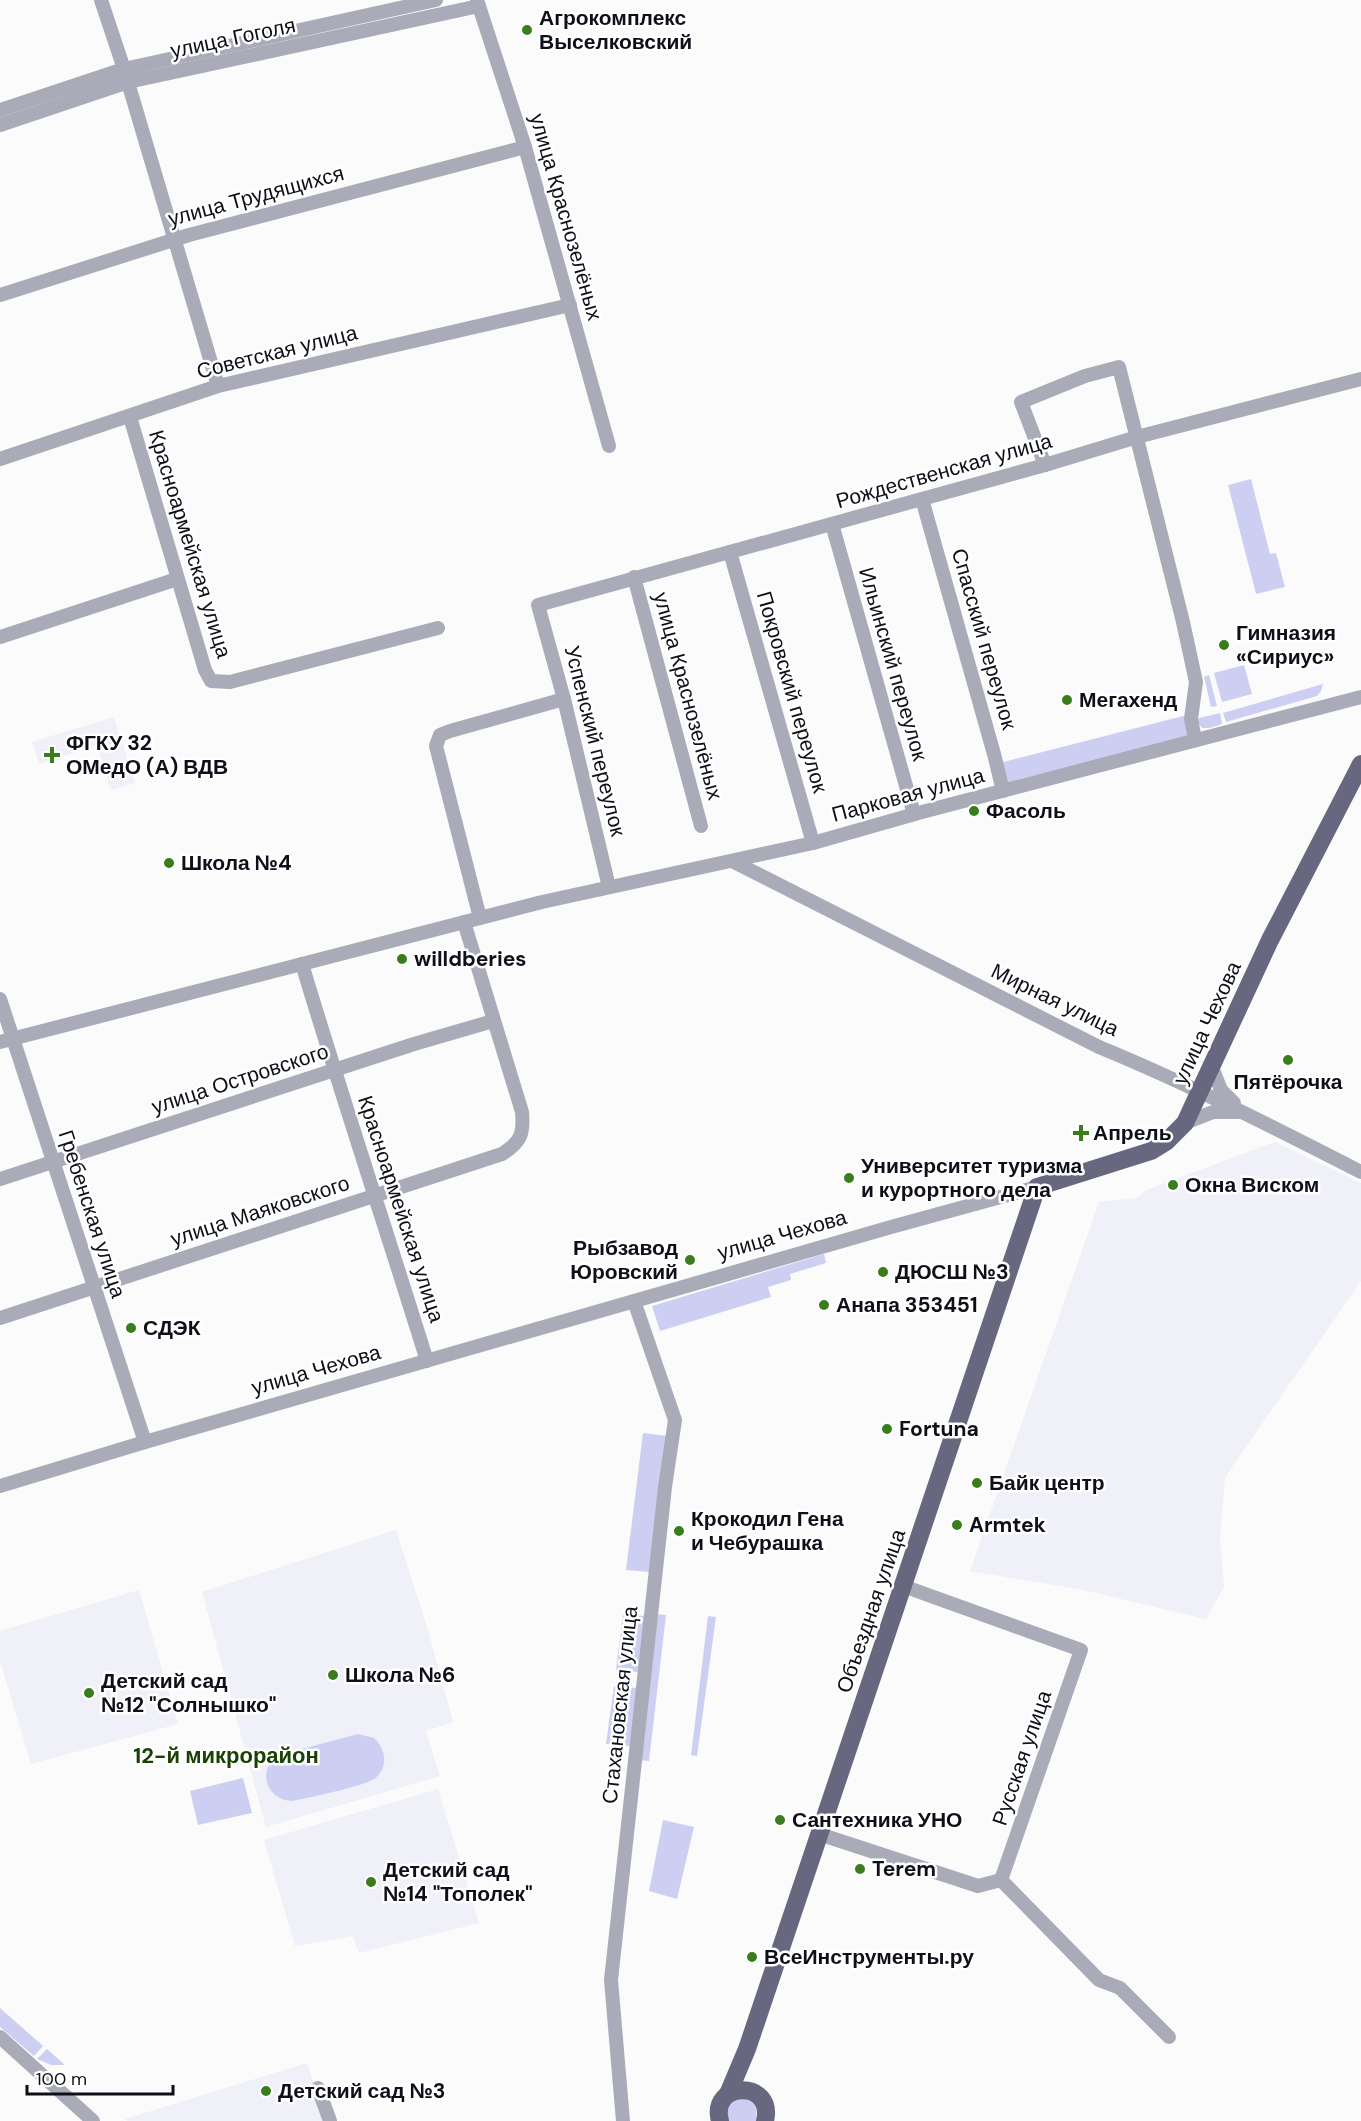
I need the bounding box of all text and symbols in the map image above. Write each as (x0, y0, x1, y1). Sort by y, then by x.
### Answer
place label: Агрокомплекс Выселковский (539, 4, 692, 56)
street label: улица Гоголя (168, 11, 298, 65)
marker: Агрокомплекс Выселковский (520, 23, 534, 37)
street label: улица Краснозелёных (523, 110, 609, 324)
street label: улица Трудящихся (165, 159, 347, 233)
street label: Советская улица (194, 318, 361, 386)
street label: Красноармейская улица (142, 427, 238, 662)
street label: Рождественская улица (833, 427, 1056, 515)
street label: Спасский переулок (945, 545, 1023, 734)
street label: Ильинский переулок (852, 564, 934, 765)
street label: Покровский переулок (750, 588, 834, 797)
street label: улица Краснозелёных (647, 589, 729, 803)
place label: Гимназия «Сириус» (1236, 619, 1336, 671)
marker: Гимназия «Сириус» (1217, 638, 1231, 652)
street label: Успенский переулок (558, 643, 632, 840)
place label: Мегахенд (1079, 686, 1177, 714)
marker: Мегахенд (1060, 693, 1074, 707)
place label: ФГКУ 32 ОМедО (А) ВДВ (66, 729, 228, 781)
marker: ФГКУ 32 ОМедО (А) ВДВ (43, 746, 61, 764)
street label: Парковая улица (829, 761, 988, 829)
place label: Фасоль (986, 797, 1066, 825)
marker: Фасоль (967, 804, 981, 818)
place label: Школа №4 (181, 849, 292, 877)
marker: Школа №4 (162, 856, 176, 870)
place label: willdberies (414, 945, 527, 973)
marker: willdberies (395, 952, 409, 966)
street label: улица Чехова (1166, 956, 1248, 1089)
street label: Мирная улица (986, 957, 1124, 1043)
street label: улица Островского (148, 1037, 332, 1121)
marker: Пятёрочка (1281, 1053, 1295, 1067)
place label: Пятёрочка (1234, 1068, 1343, 1096)
street label: Красноармейская улица (351, 1092, 451, 1326)
place label: Апрель (1093, 1119, 1172, 1147)
marker: Апрель (1074, 1126, 1088, 1140)
street label: Гребенская улица (52, 1127, 132, 1302)
place label: Университет туризма и курортного дела (861, 1152, 1083, 1204)
street label: улица Маяковского (167, 1169, 353, 1253)
marker: Университет туризма и курортного дела (842, 1171, 856, 1185)
place label: Окна Виском (1185, 1171, 1319, 1199)
marker: Окна Виском (1166, 1178, 1180, 1192)
street label: улица Чехова (714, 1203, 850, 1267)
place label: Рыбзавод Юровский (570, 1234, 678, 1286)
marker: Рыбзавод Юровский (683, 1253, 697, 1267)
place label: ДЮСШ №3 (895, 1258, 1009, 1286)
marker: ДЮСШ №3 (876, 1265, 890, 1279)
place label: Анапа 353451 (836, 1291, 978, 1319)
marker: Анапа 353451 (817, 1298, 831, 1312)
place label: СДЭК (143, 1314, 201, 1342)
marker: СДЭК (124, 1321, 138, 1335)
street label: улица Чехова (248, 1338, 384, 1402)
place label: Fortuna (899, 1415, 979, 1443)
marker: Fortuna (880, 1422, 894, 1436)
place label: Байк центр (989, 1469, 1105, 1497)
marker: Байк центр (970, 1476, 984, 1490)
place label: Крокодил Гена и Чебурашка (691, 1505, 844, 1557)
place label: Armtek (969, 1511, 1046, 1539)
marker: Armtek (950, 1518, 964, 1532)
marker: Крокодил Гена и Чебурашка (672, 1524, 686, 1538)
street label: Объездная улица (830, 1525, 912, 1697)
street label: Стахановская улица (596, 1604, 644, 1805)
place label: Школа №6 (345, 1661, 455, 1689)
place label: Детский сад №12 "Солнышко" (101, 1667, 277, 1719)
marker: Школа №6 (326, 1668, 340, 1682)
marker: Детский сад №12 "Солнышко" (82, 1686, 96, 1700)
street label: Русская улица (986, 1686, 1058, 1829)
district label: 12-й микрорайон (133, 1741, 319, 1770)
place label: Сантехника УНО (792, 1806, 962, 1834)
marker: Сантехника УНО (773, 1813, 787, 1827)
place label: Terem (872, 1855, 936, 1883)
place label: Детский сад №14 "Тополек" (383, 1856, 533, 1908)
marker: Terem (853, 1862, 867, 1876)
marker: Детский сад №14 "Тополек" (364, 1875, 378, 1889)
place label: ВсеИнструменты.ру (764, 1943, 974, 1971)
marker: ВсеИнструменты.ру (745, 1950, 759, 1964)
scale bar (27, 2058, 172, 2096)
text: 100 m (36, 2067, 87, 2091)
place label: Детский сад №3 (278, 2077, 446, 2105)
marker: Детский сад №3 (259, 2084, 273, 2098)

